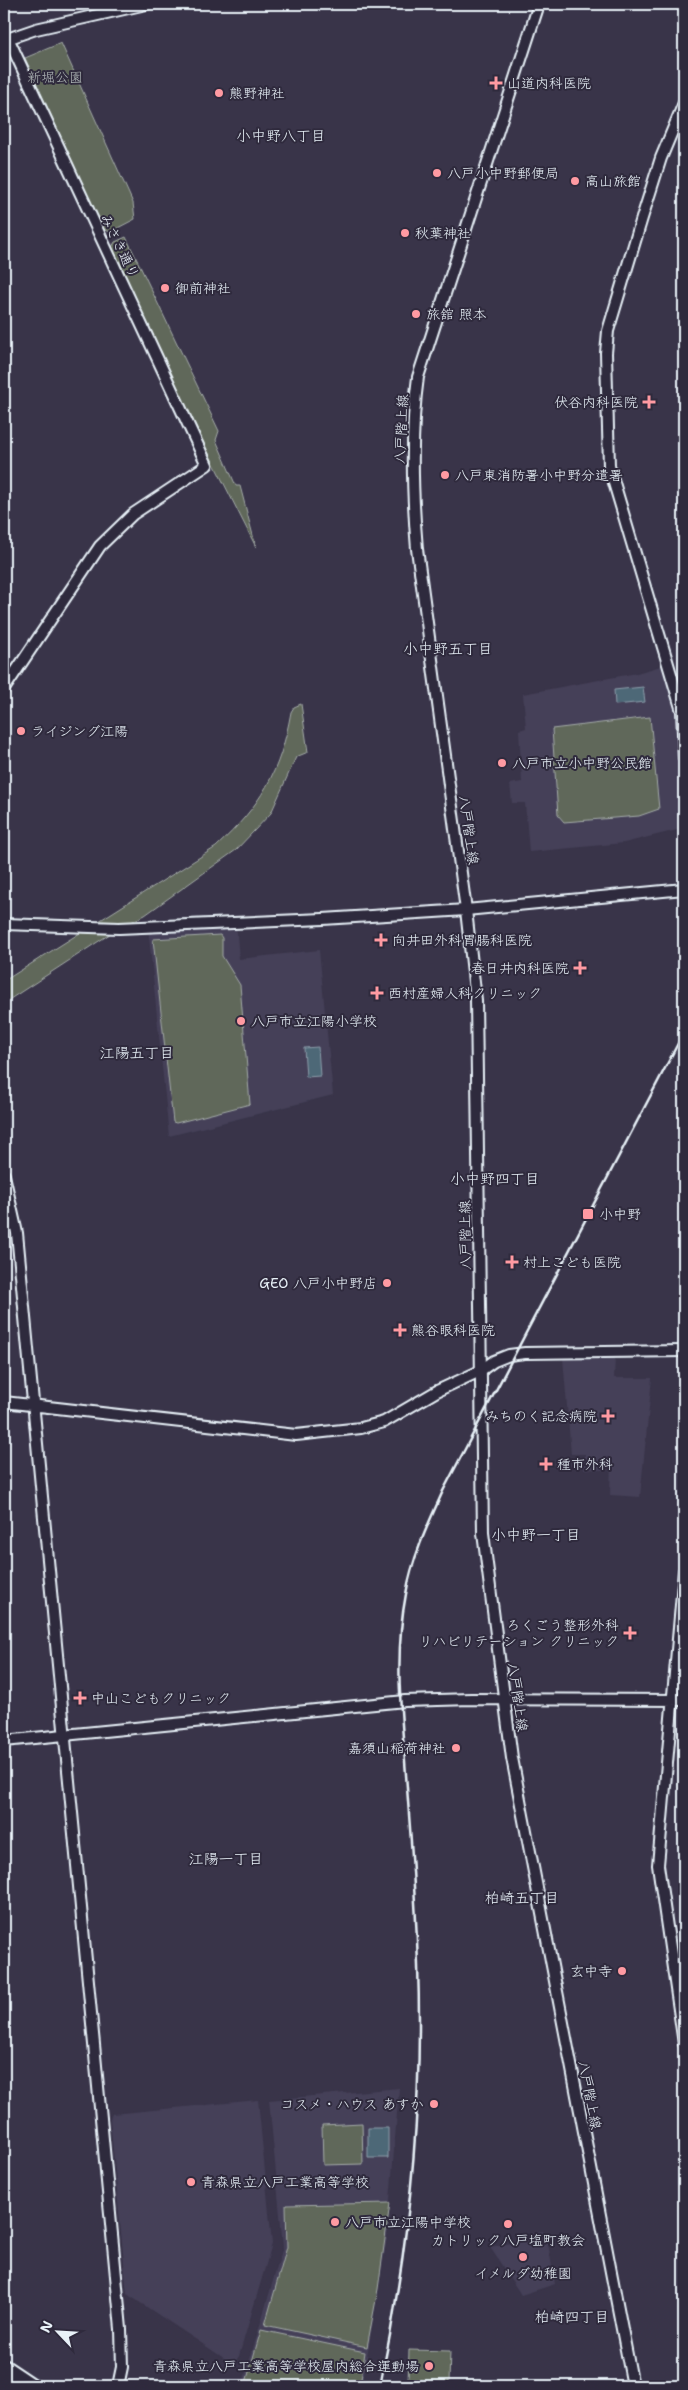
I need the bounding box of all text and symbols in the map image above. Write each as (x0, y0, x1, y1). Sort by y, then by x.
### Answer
park label: 新堀公園 (27, 68, 83, 86)
place label: 山道内科医院 (507, 74, 591, 92)
marker: 山道内科医院 (489, 76, 503, 90)
place label: 熊野神社 (229, 84, 285, 102)
marker: 熊野神社 (213, 87, 225, 99)
district label: 小中野八丁目 (236, 126, 326, 146)
place label: 八戸小中野郵便局 (447, 164, 559, 182)
marker: 八戸小中野郵便局 (431, 167, 443, 179)
place label: 高山旅館 (585, 172, 641, 190)
marker: 高山旅館 (569, 175, 581, 187)
street label: みさき通り (97, 211, 143, 281)
place label: 秋葉神社 (415, 224, 471, 242)
marker: 秋葉神社 (399, 227, 411, 239)
place label: 御前神社 (175, 279, 231, 297)
marker: 御前神社 (159, 282, 171, 294)
place label: 旅舘 照本 (426, 305, 487, 323)
marker: 旅舘 照本 (410, 308, 422, 320)
place label: 伏谷内科医院 (554, 393, 638, 411)
street label: 八戸階上線 (390, 394, 412, 464)
marker: 伏谷内科医院 (642, 395, 656, 409)
place label: 八戸東消防署小中野分遣署 (455, 466, 623, 484)
marker: 八戸東消防署小中野分遣署 (439, 469, 451, 481)
district label: 小中野五丁目 (403, 639, 493, 659)
place label: ライジング江陽 (31, 722, 128, 740)
marker: ライジング江陽 (15, 725, 27, 737)
place label: 八戸市立小中野公民館 (512, 754, 652, 772)
marker: 八戸市立小中野公民館 (496, 757, 508, 769)
street label: 八戸階上線 (455, 794, 483, 866)
place label: 向井田外科胃腸科医院 (392, 931, 532, 949)
marker: 向井田外科胃腸科医院 (374, 933, 388, 947)
place label: 春日井内科医院 (471, 959, 569, 977)
marker: 春日井内科医院 (573, 961, 587, 975)
place label: 西村産婦人科クリニック (388, 984, 542, 1002)
marker: 西村産婦人科クリニック (370, 986, 384, 1000)
place label: 八戸市立江陽小学校 (251, 1012, 377, 1030)
marker: 八戸市立江陽小学校 (235, 1015, 247, 1027)
district label: 江陽五丁目 (99, 1043, 175, 1063)
district label: 小中野四丁目 (450, 1169, 540, 1189)
street label: 八戸階上線 (455, 1200, 475, 1270)
place label: 小中野 (599, 1205, 641, 1223)
marker: 小中野 (581, 1207, 595, 1221)
place label: 村上こども医院 (523, 1253, 621, 1271)
marker: 村上こども医院 (505, 1255, 519, 1269)
place label: GEO 八戸小中野店 (259, 1274, 377, 1292)
marker: GEO 八戸小中野店 (381, 1277, 393, 1289)
place label: 熊谷眼科医院 (411, 1321, 495, 1339)
marker: 熊谷眼科医院 (393, 1323, 407, 1337)
place label: みちのく記念病院 (486, 1407, 597, 1425)
marker: みちのく記念病院 (601, 1409, 615, 1423)
place label: 種市外科 (557, 1455, 613, 1473)
marker: 種市外科 (539, 1457, 553, 1471)
district label: 小中野一丁目 (491, 1525, 581, 1545)
place label: ろくごう整形外科 リハビリテーション クリニック (419, 1616, 619, 1650)
marker: ろくごう整形外科 リハビリテーション クリニック (623, 1626, 637, 1640)
street label: 八戸階上線 (504, 1661, 532, 1733)
place label: 中山こどもクリニック (91, 1689, 231, 1707)
marker: 中山こどもクリニック (73, 1691, 87, 1705)
place label: 嘉須山稲荷神社 (348, 1739, 446, 1757)
marker: 嘉須山稲荷神社 (450, 1742, 462, 1754)
district label: 江陽一丁目 (188, 1849, 264, 1869)
district label: 柏崎五丁目 (484, 1888, 560, 1908)
place label: 玄中寺 (570, 1962, 612, 1980)
marker: 玄中寺 (616, 1965, 628, 1977)
street label: 八戸階上線 (574, 2059, 606, 2131)
place label: コスメ・ハウス あすか (280, 2095, 424, 2113)
marker: コスメ・ハウス あすか (428, 2098, 440, 2110)
place label: 青森県立八戸工業高等学校 (201, 2173, 369, 2191)
marker: 青森県立八戸工業高等学校 (185, 2176, 197, 2188)
place label: 八戸市立江陽中学校 (345, 2213, 471, 2231)
marker: 八戸市立江陽中学校 (329, 2216, 341, 2228)
marker: カトリック八戸塩町教会 (502, 2218, 514, 2230)
place label: カトリック八戸塩町教会 (431, 2231, 585, 2249)
marker: イメルダ幼稚園 (517, 2251, 529, 2263)
place label: イメルダ幼稚園 (474, 2264, 572, 2282)
district label: 柏崎四丁目 (534, 2307, 610, 2327)
north arrow (32, 2308, 82, 2358)
text: N (36, 2318, 57, 2335)
place label: 青森県立八戸工業高等学校屋内総合運動場 (153, 2357, 419, 2375)
marker: 青森県立八戸工業高等学校屋内総合運動場 (423, 2360, 435, 2372)

